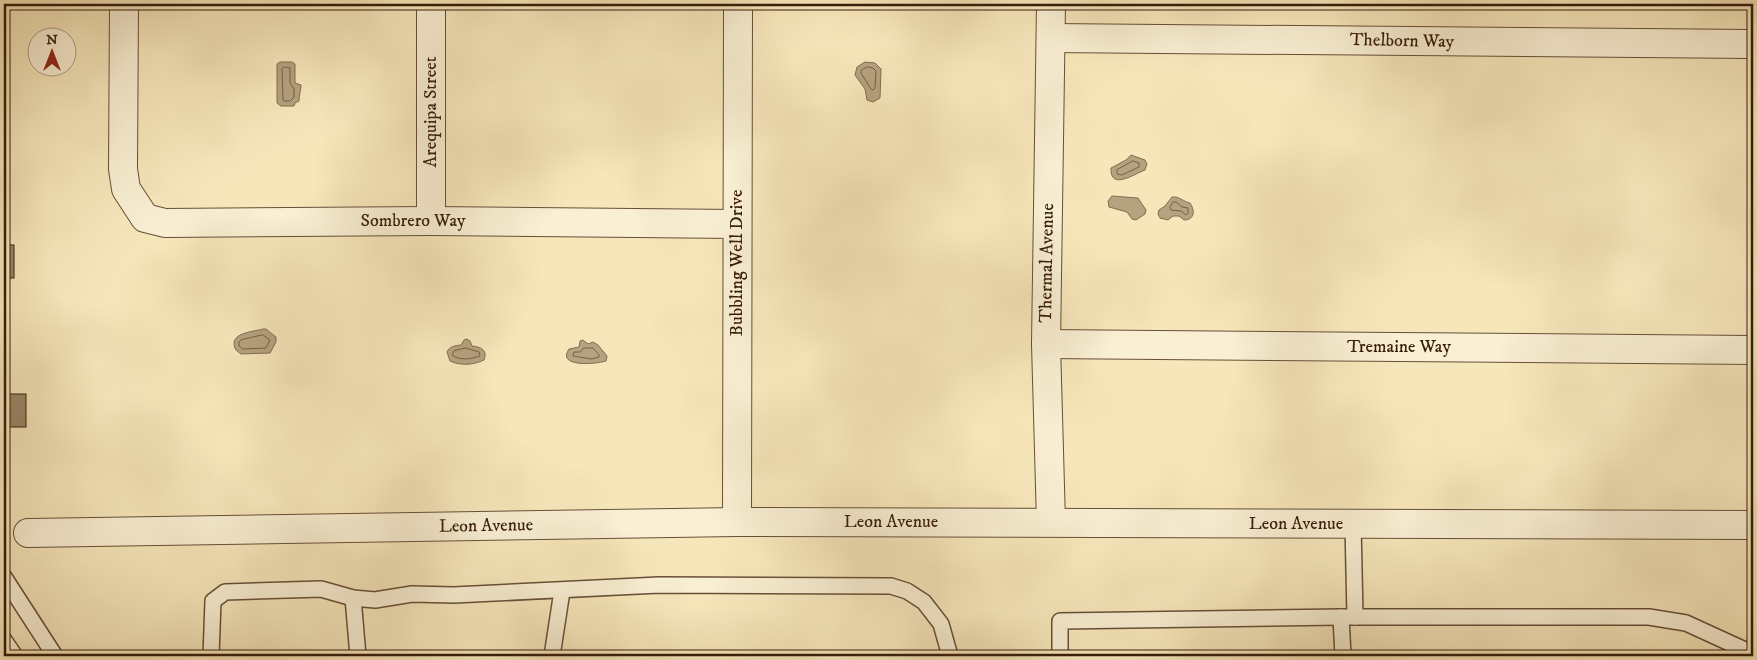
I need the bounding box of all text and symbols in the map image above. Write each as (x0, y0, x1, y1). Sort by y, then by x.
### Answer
north arrow (28, 28, 78, 78)
street label: Thelborn Way (1350, 29, 1455, 53)
text: N (46, 31, 58, 49)
street label: Arequipa Street (420, 56, 442, 167)
street label: Bubbling Well Drive (726, 190, 748, 336)
street label: Thermal Avenue (1035, 203, 1059, 323)
street label: Sombrero Way (361, 210, 466, 232)
street label: Tremaine Way (1347, 336, 1451, 358)
street label: Leon Avenue (844, 511, 938, 533)
street label: Leon Avenue (1249, 513, 1343, 535)
street label: Leon Avenue (439, 514, 533, 538)

